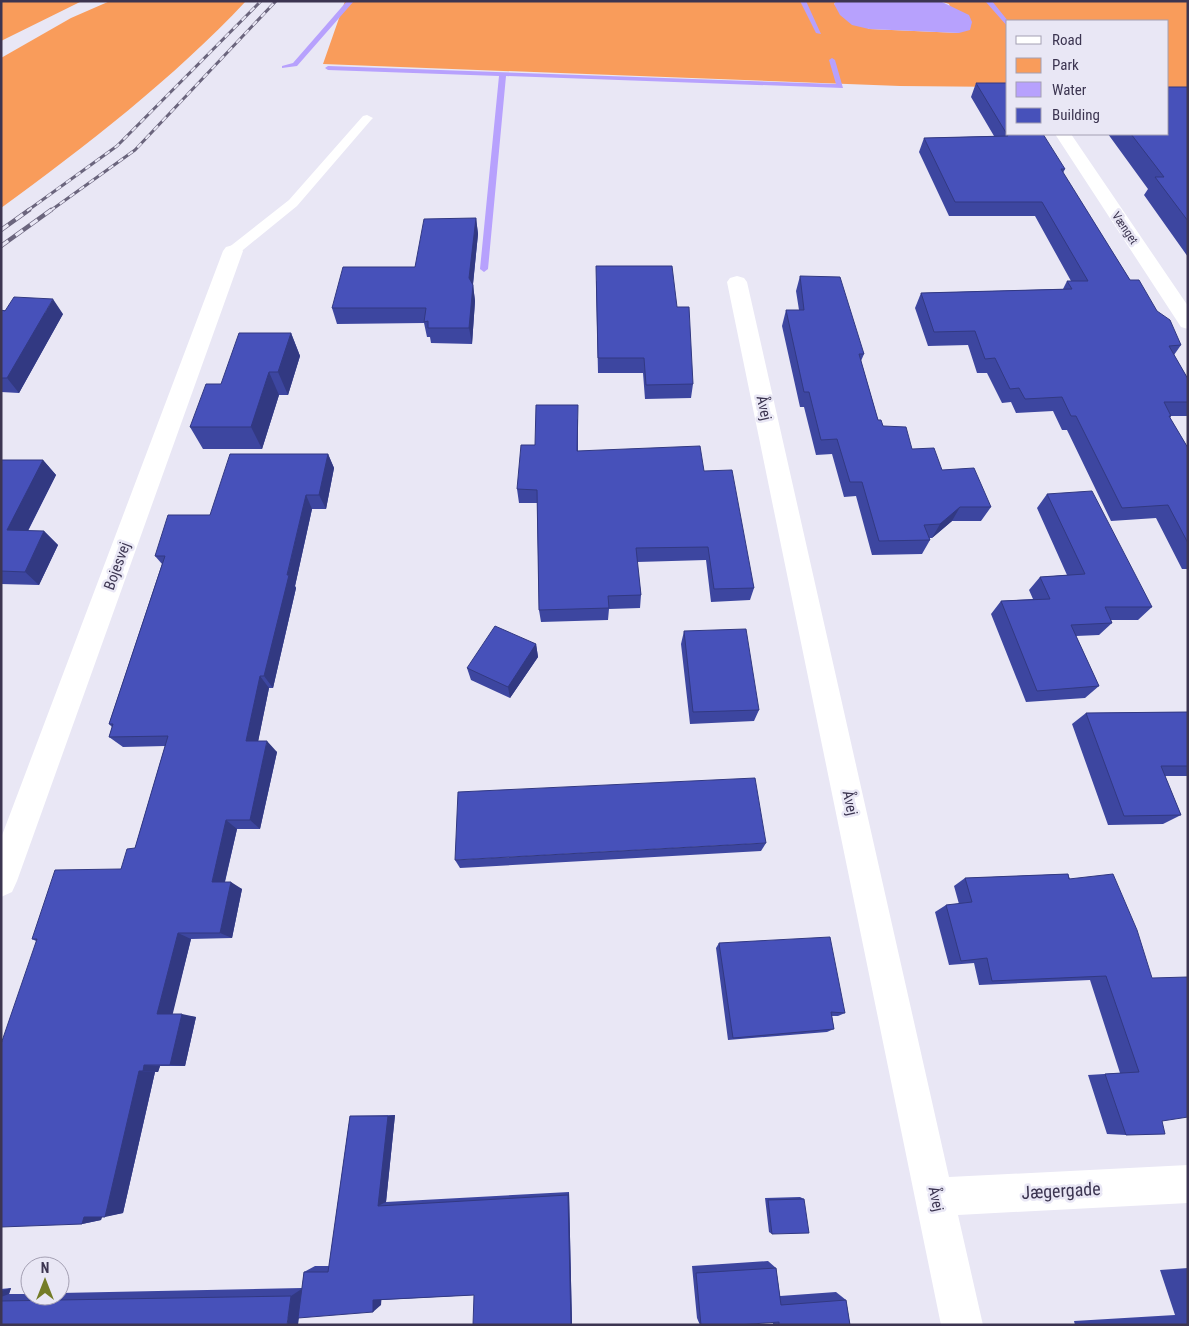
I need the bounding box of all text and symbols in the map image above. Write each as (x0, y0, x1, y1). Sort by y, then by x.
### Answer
legend (1006, 20, 1169, 135)
text: Road (1052, 31, 1082, 49)
text: Park (1052, 56, 1079, 74)
text: Water (1052, 81, 1087, 99)
text: Building (1052, 106, 1100, 124)
street label: Vænget (1109, 209, 1141, 247)
street label: Åvej (753, 394, 775, 422)
street label: Bojesvej (100, 540, 134, 592)
street label: Åvej (839, 789, 861, 817)
street label: Jægergade (1021, 1178, 1101, 1203)
street label: Åvej (925, 1185, 947, 1213)
north arrow (20, 1256, 70, 1306)
text: N (41, 1260, 49, 1276)

